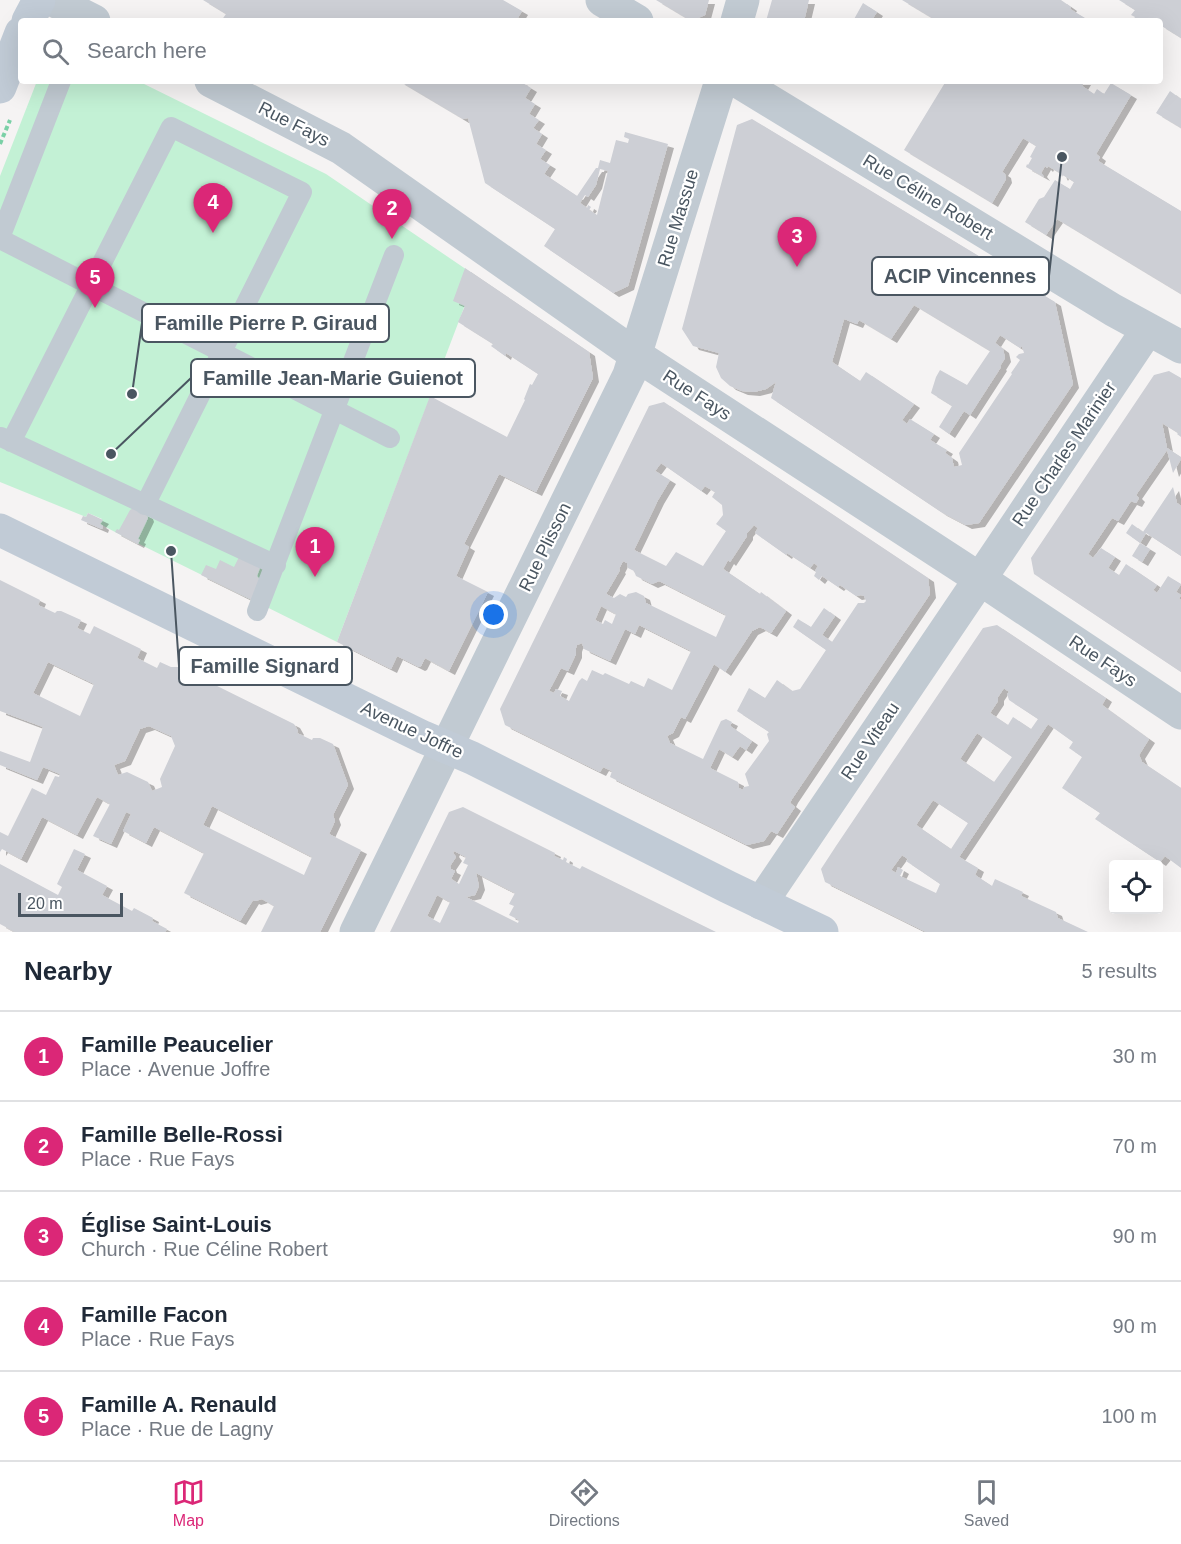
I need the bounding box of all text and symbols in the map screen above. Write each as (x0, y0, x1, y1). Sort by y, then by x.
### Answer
search box (18, 18, 1163, 84)
icon: search (39, 35, 72, 68)
text: Search here (87, 38, 207, 63)
street label: Rue Fays (255, 98, 333, 150)
street label: Rue Céline Robert (859, 150, 997, 244)
street label: Rue Massue (654, 167, 702, 269)
pin: 4 (194, 184, 232, 233)
pin: 2 (372, 190, 412, 239)
pin: 3 (778, 218, 816, 267)
callout: ACIP Vincennes (872, 257, 1049, 295)
pin: 5 (76, 258, 115, 308)
text: ACIP Vincennes (884, 265, 1036, 287)
callout: Famille Pierre P. Giraud (142, 304, 389, 342)
text: Famille Pierre P. Giraud (154, 312, 378, 334)
callout: Famille Jean-Marie Guienot (191, 359, 475, 397)
street label: Rue Fays (659, 366, 735, 424)
text: Famille Jean-Marie Guienot (203, 367, 463, 389)
street label: Rue Charles Marinier (1008, 378, 1120, 530)
street label: Rue Plisson (515, 499, 575, 595)
pin: 1 (296, 528, 334, 577)
your location (479, 600, 508, 629)
street label: Rue Fays (1065, 631, 1141, 691)
callout: Famille Signard (179, 647, 352, 685)
text: Famille Signard (191, 655, 339, 677)
street label: Avenue Joffre (358, 698, 466, 762)
street label: Rue Viteau (837, 699, 903, 783)
map controls (1109, 860, 1163, 914)
button: locate (1109, 860, 1163, 914)
scale bar (18, 890, 123, 917)
text: 20 m (27, 895, 63, 912)
text: Nearby (24, 956, 112, 986)
text: 5 results (1081, 960, 1157, 982)
text: Famille Peaucelier (81, 1032, 273, 1057)
text: 1 (38, 1045, 49, 1067)
text: 30 m (1113, 1045, 1157, 1067)
text: Place · Avenue Joffre (81, 1058, 270, 1080)
text: Famille Belle-Rossi (81, 1122, 283, 1147)
text: 2 (38, 1135, 49, 1157)
text: 70 m (1113, 1135, 1157, 1157)
text: Place · Rue Fays (81, 1148, 234, 1170)
text: Église Saint-Louis (81, 1212, 272, 1237)
text: 3 (38, 1225, 49, 1247)
text: 90 m (1113, 1225, 1157, 1247)
text: Church · Rue Céline Robert (81, 1238, 328, 1260)
text: Famille Facon (81, 1302, 228, 1327)
text: 4 (38, 1315, 49, 1337)
text: 90 m (1113, 1315, 1157, 1337)
text: Place · Rue Fays (81, 1328, 234, 1350)
text: Famille A. Renauld (81, 1392, 277, 1417)
text: 5 (38, 1405, 49, 1427)
text: 100 m (1101, 1405, 1157, 1427)
text: Place · Rue de Lagny (81, 1418, 273, 1440)
tab: Map (172, 1476, 205, 1530)
tab: Directions (549, 1476, 620, 1530)
tab: Saved (964, 1476, 1009, 1530)

